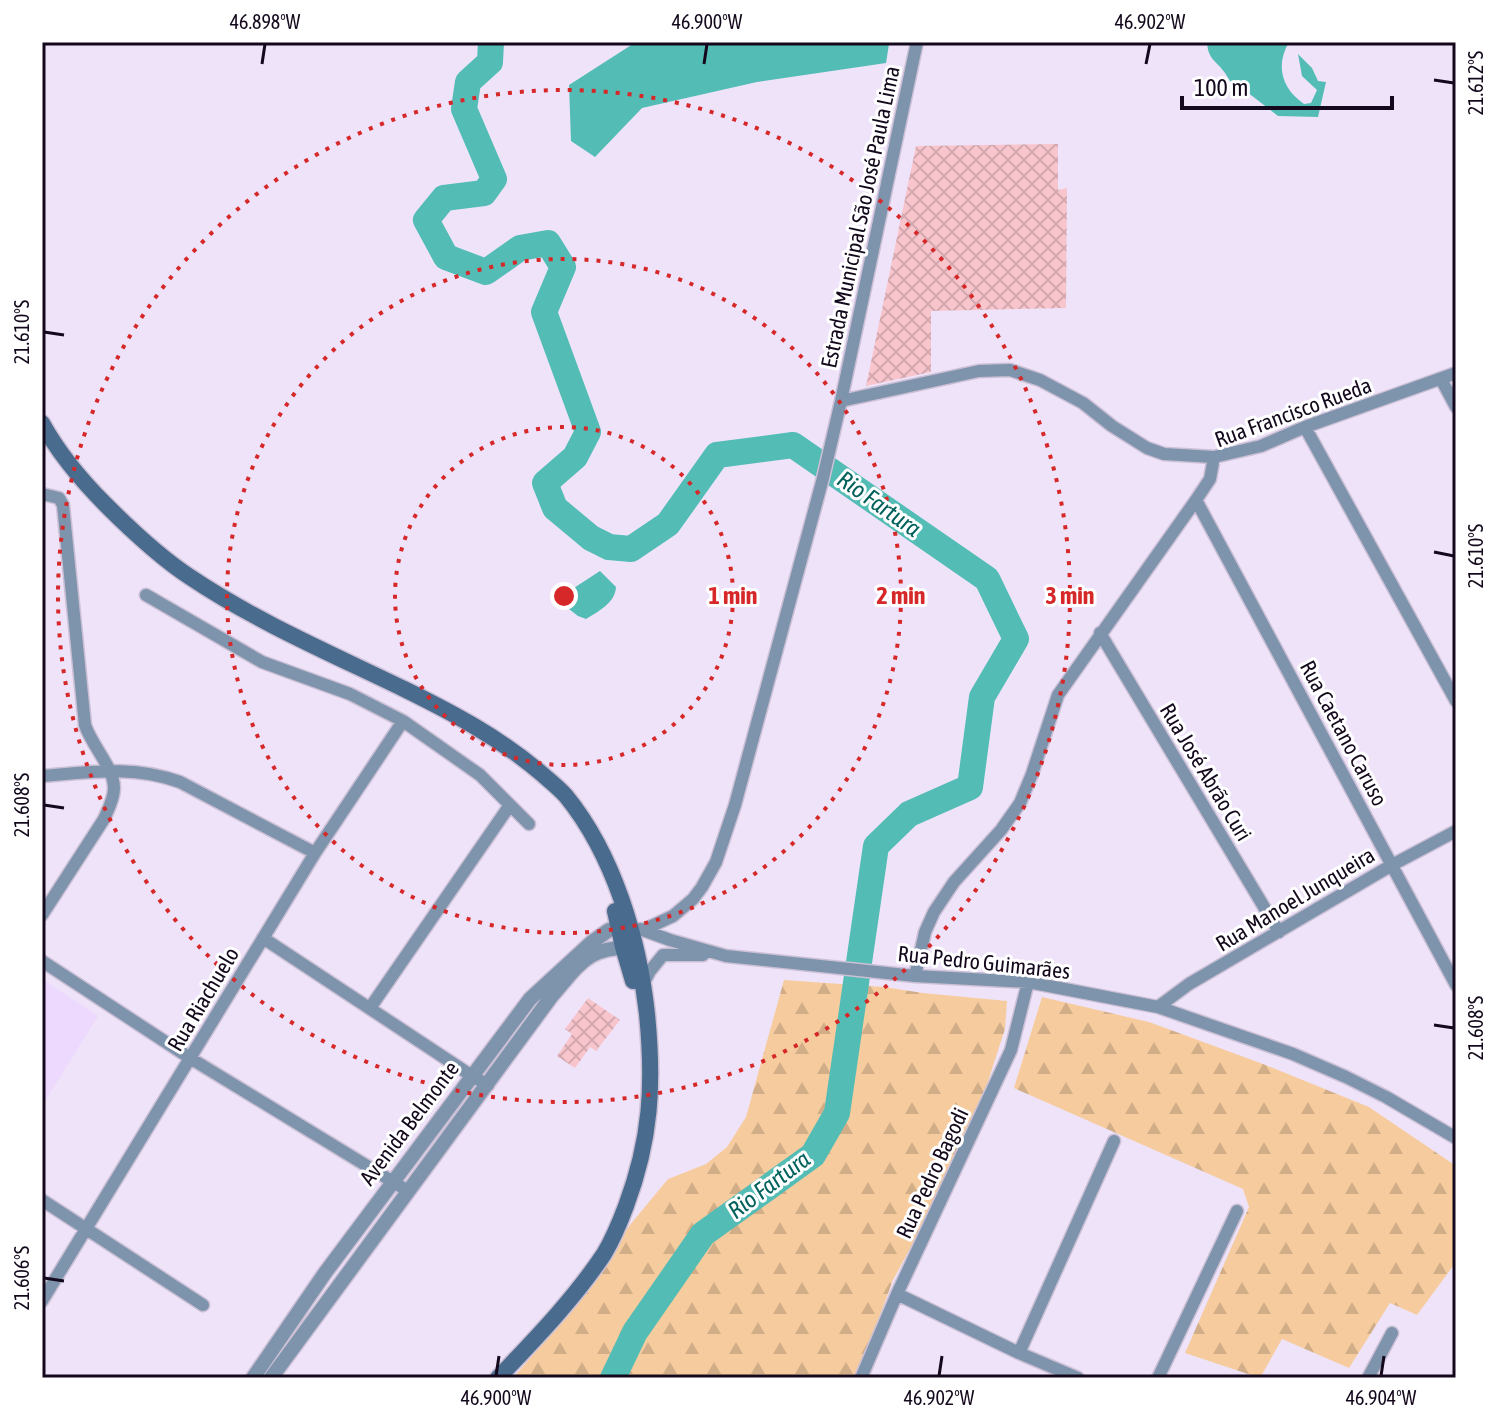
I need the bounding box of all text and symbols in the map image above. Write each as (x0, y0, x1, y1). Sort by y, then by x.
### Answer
text: 46.898°W (230, 10, 301, 33)
text: 46.900°W (672, 10, 743, 33)
text: 46.902°W (1115, 10, 1186, 33)
text: 21.612°S (1464, 51, 1487, 115)
scale bar (1182, 60, 1392, 110)
street label: Estrada Municipal São José Paula Lima (815, 64, 905, 370)
text: 100 m (1194, 74, 1248, 101)
text: 21.610°S (10, 300, 33, 364)
street label: Rua Francisco Rueda (1211, 372, 1375, 452)
water label: Rio Fartura (833, 465, 926, 542)
text: 21.610°S (1464, 524, 1487, 588)
centre of rings (550, 582, 578, 610)
text: 1 min (708, 582, 758, 609)
text: 2 min (876, 582, 926, 609)
text: 3 min (1045, 582, 1095, 609)
street label: Rua Caetano Caruso (1295, 656, 1393, 810)
street label: Rua José Abrão Curi (1155, 698, 1257, 846)
text: 21.608°S (10, 773, 33, 837)
street label: Rua Manoel Junqueira (1211, 841, 1379, 957)
street label: Rua Pedro Guimarães (897, 940, 1072, 984)
street label: Rua Riachuelo (162, 942, 244, 1056)
text: 21.608°S (1464, 996, 1487, 1060)
street label: Avenida Belmonte (354, 1056, 464, 1190)
street label: Rua Pedro Bagodi (890, 1104, 974, 1242)
water label: Rio Fartura (723, 1145, 815, 1224)
text: 21.606°S (10, 1246, 33, 1310)
text: 46.900°W (461, 1386, 532, 1409)
text: 46.902°W (904, 1386, 975, 1409)
text: 46.904°W (1346, 1386, 1417, 1409)

